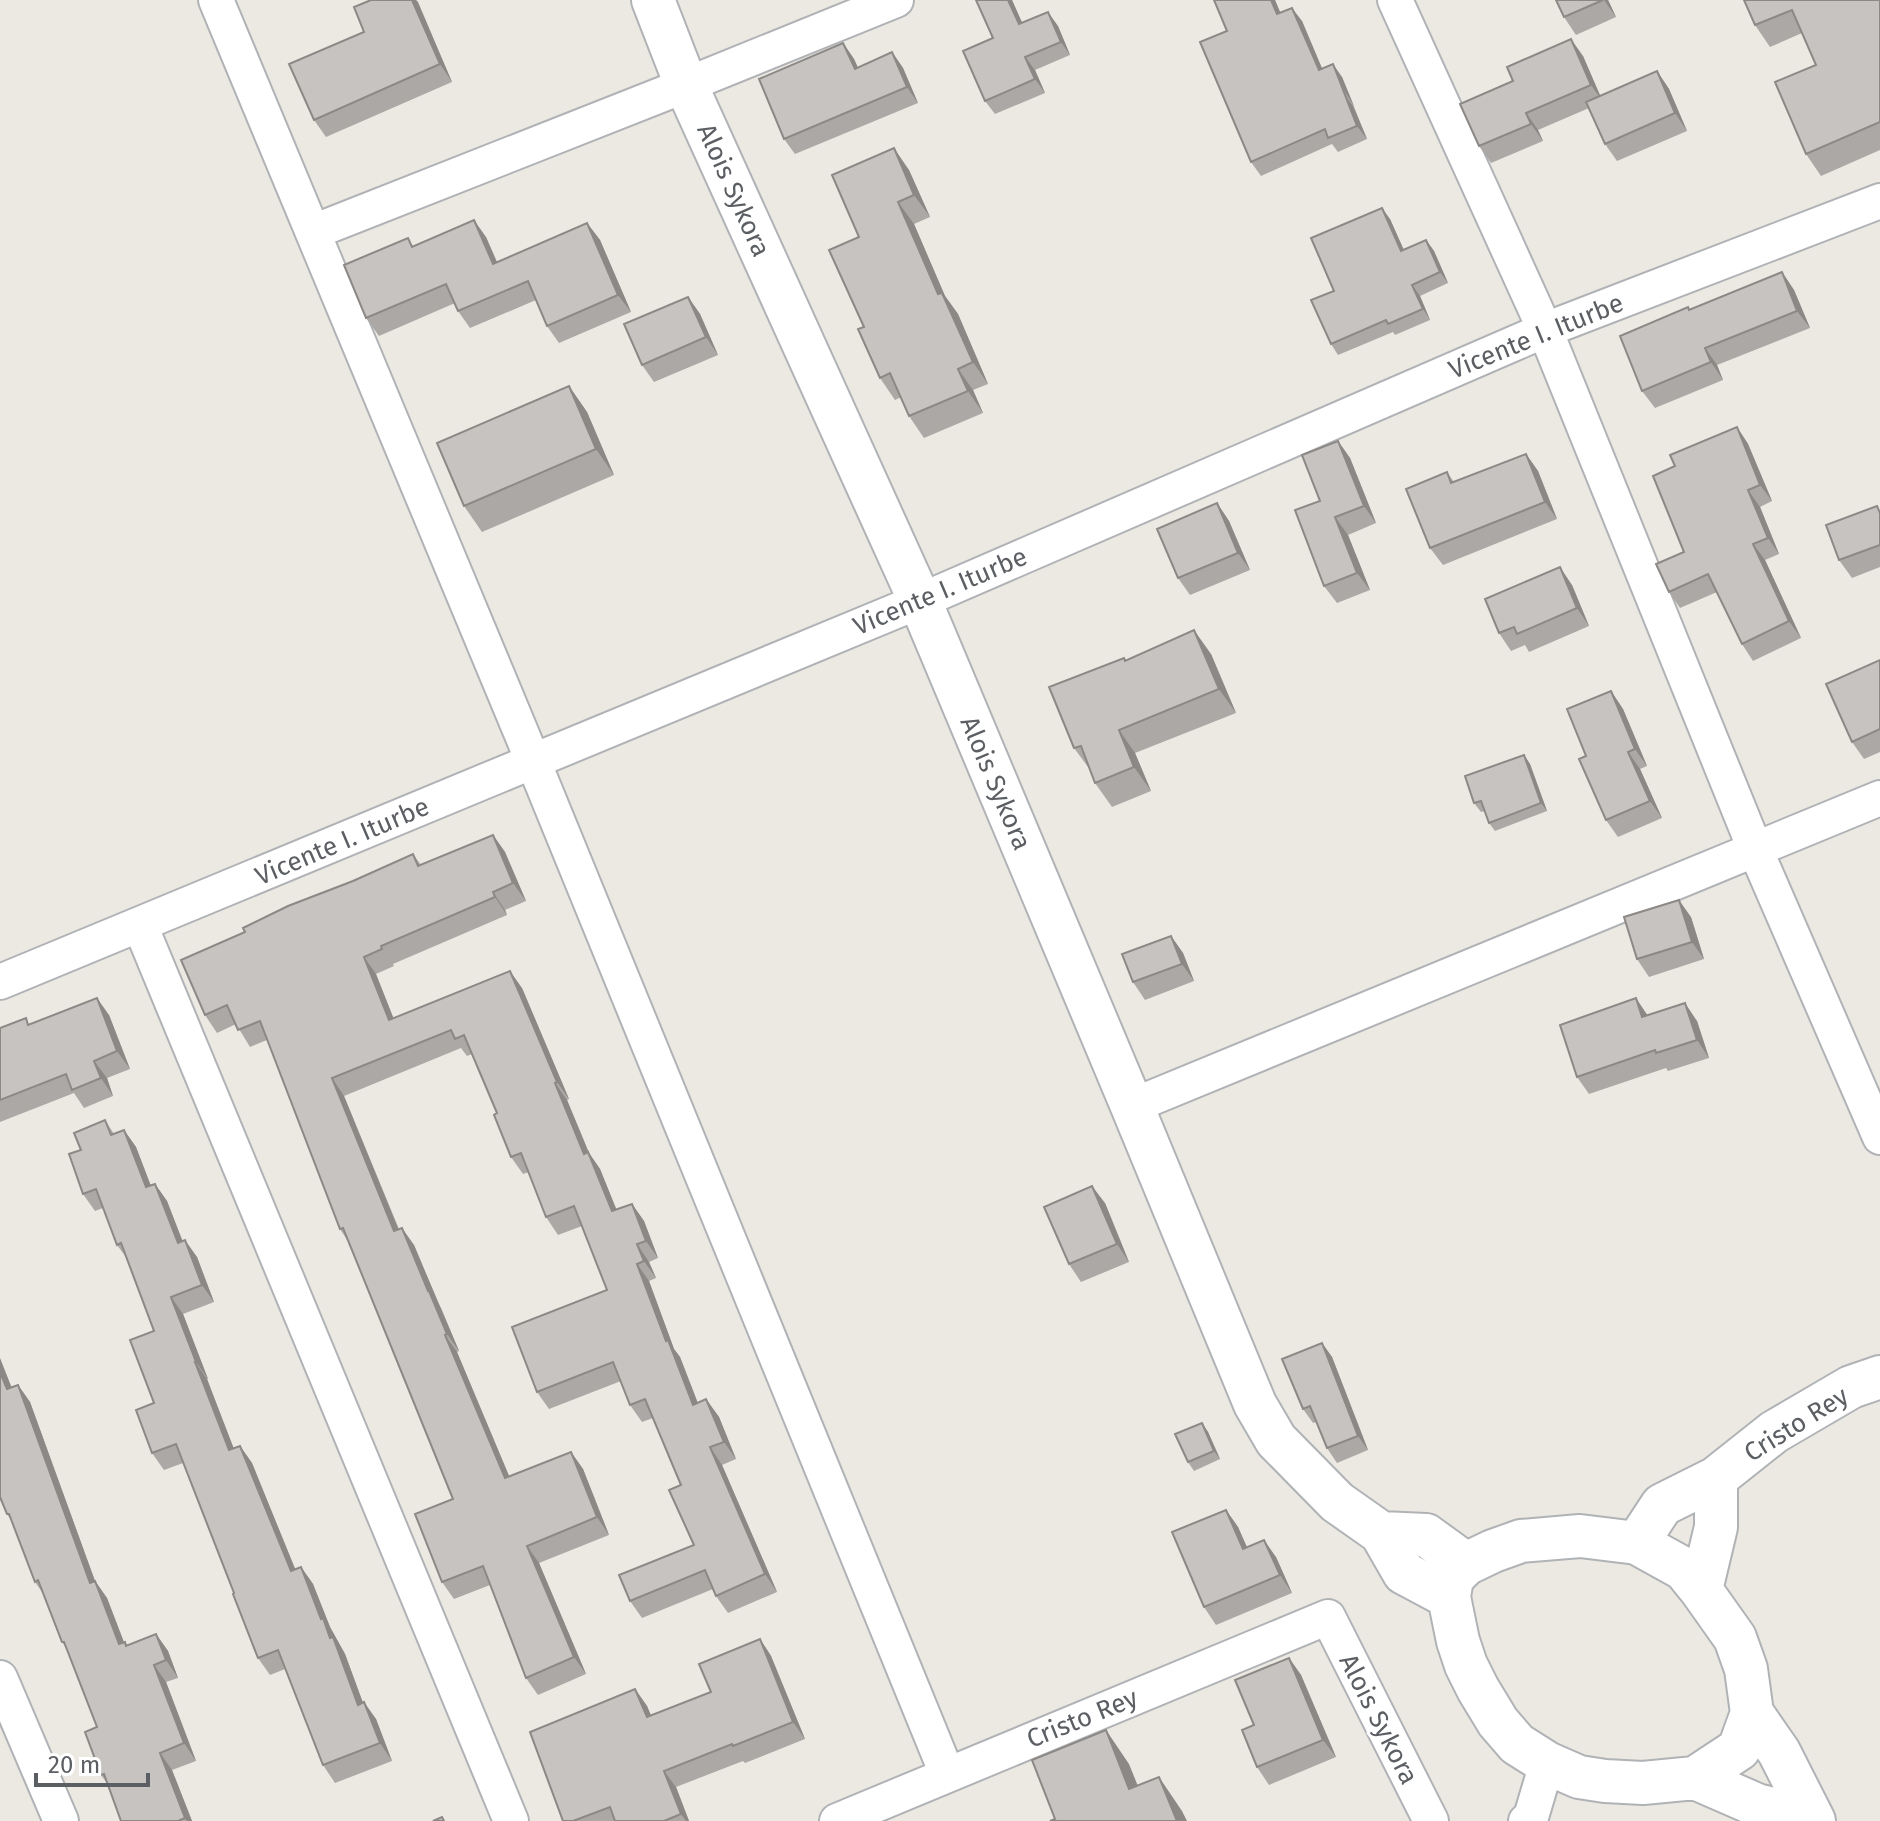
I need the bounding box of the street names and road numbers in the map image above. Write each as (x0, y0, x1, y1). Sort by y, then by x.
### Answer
street label: Alois Sykora (690, 119, 777, 261)
street label: Vicente I. Iturbe (1444, 287, 1628, 386)
street label: Vicente I. Iturbe (849, 541, 1032, 642)
street label: Alois Sykora (953, 712, 1038, 855)
street label: Vicente I. Iturbe (251, 791, 434, 892)
street label: Cristo Rey (1738, 1380, 1854, 1469)
street label: Alois Sykora (1332, 1649, 1425, 1790)
street label: Cristo Rey (1022, 1682, 1142, 1755)

